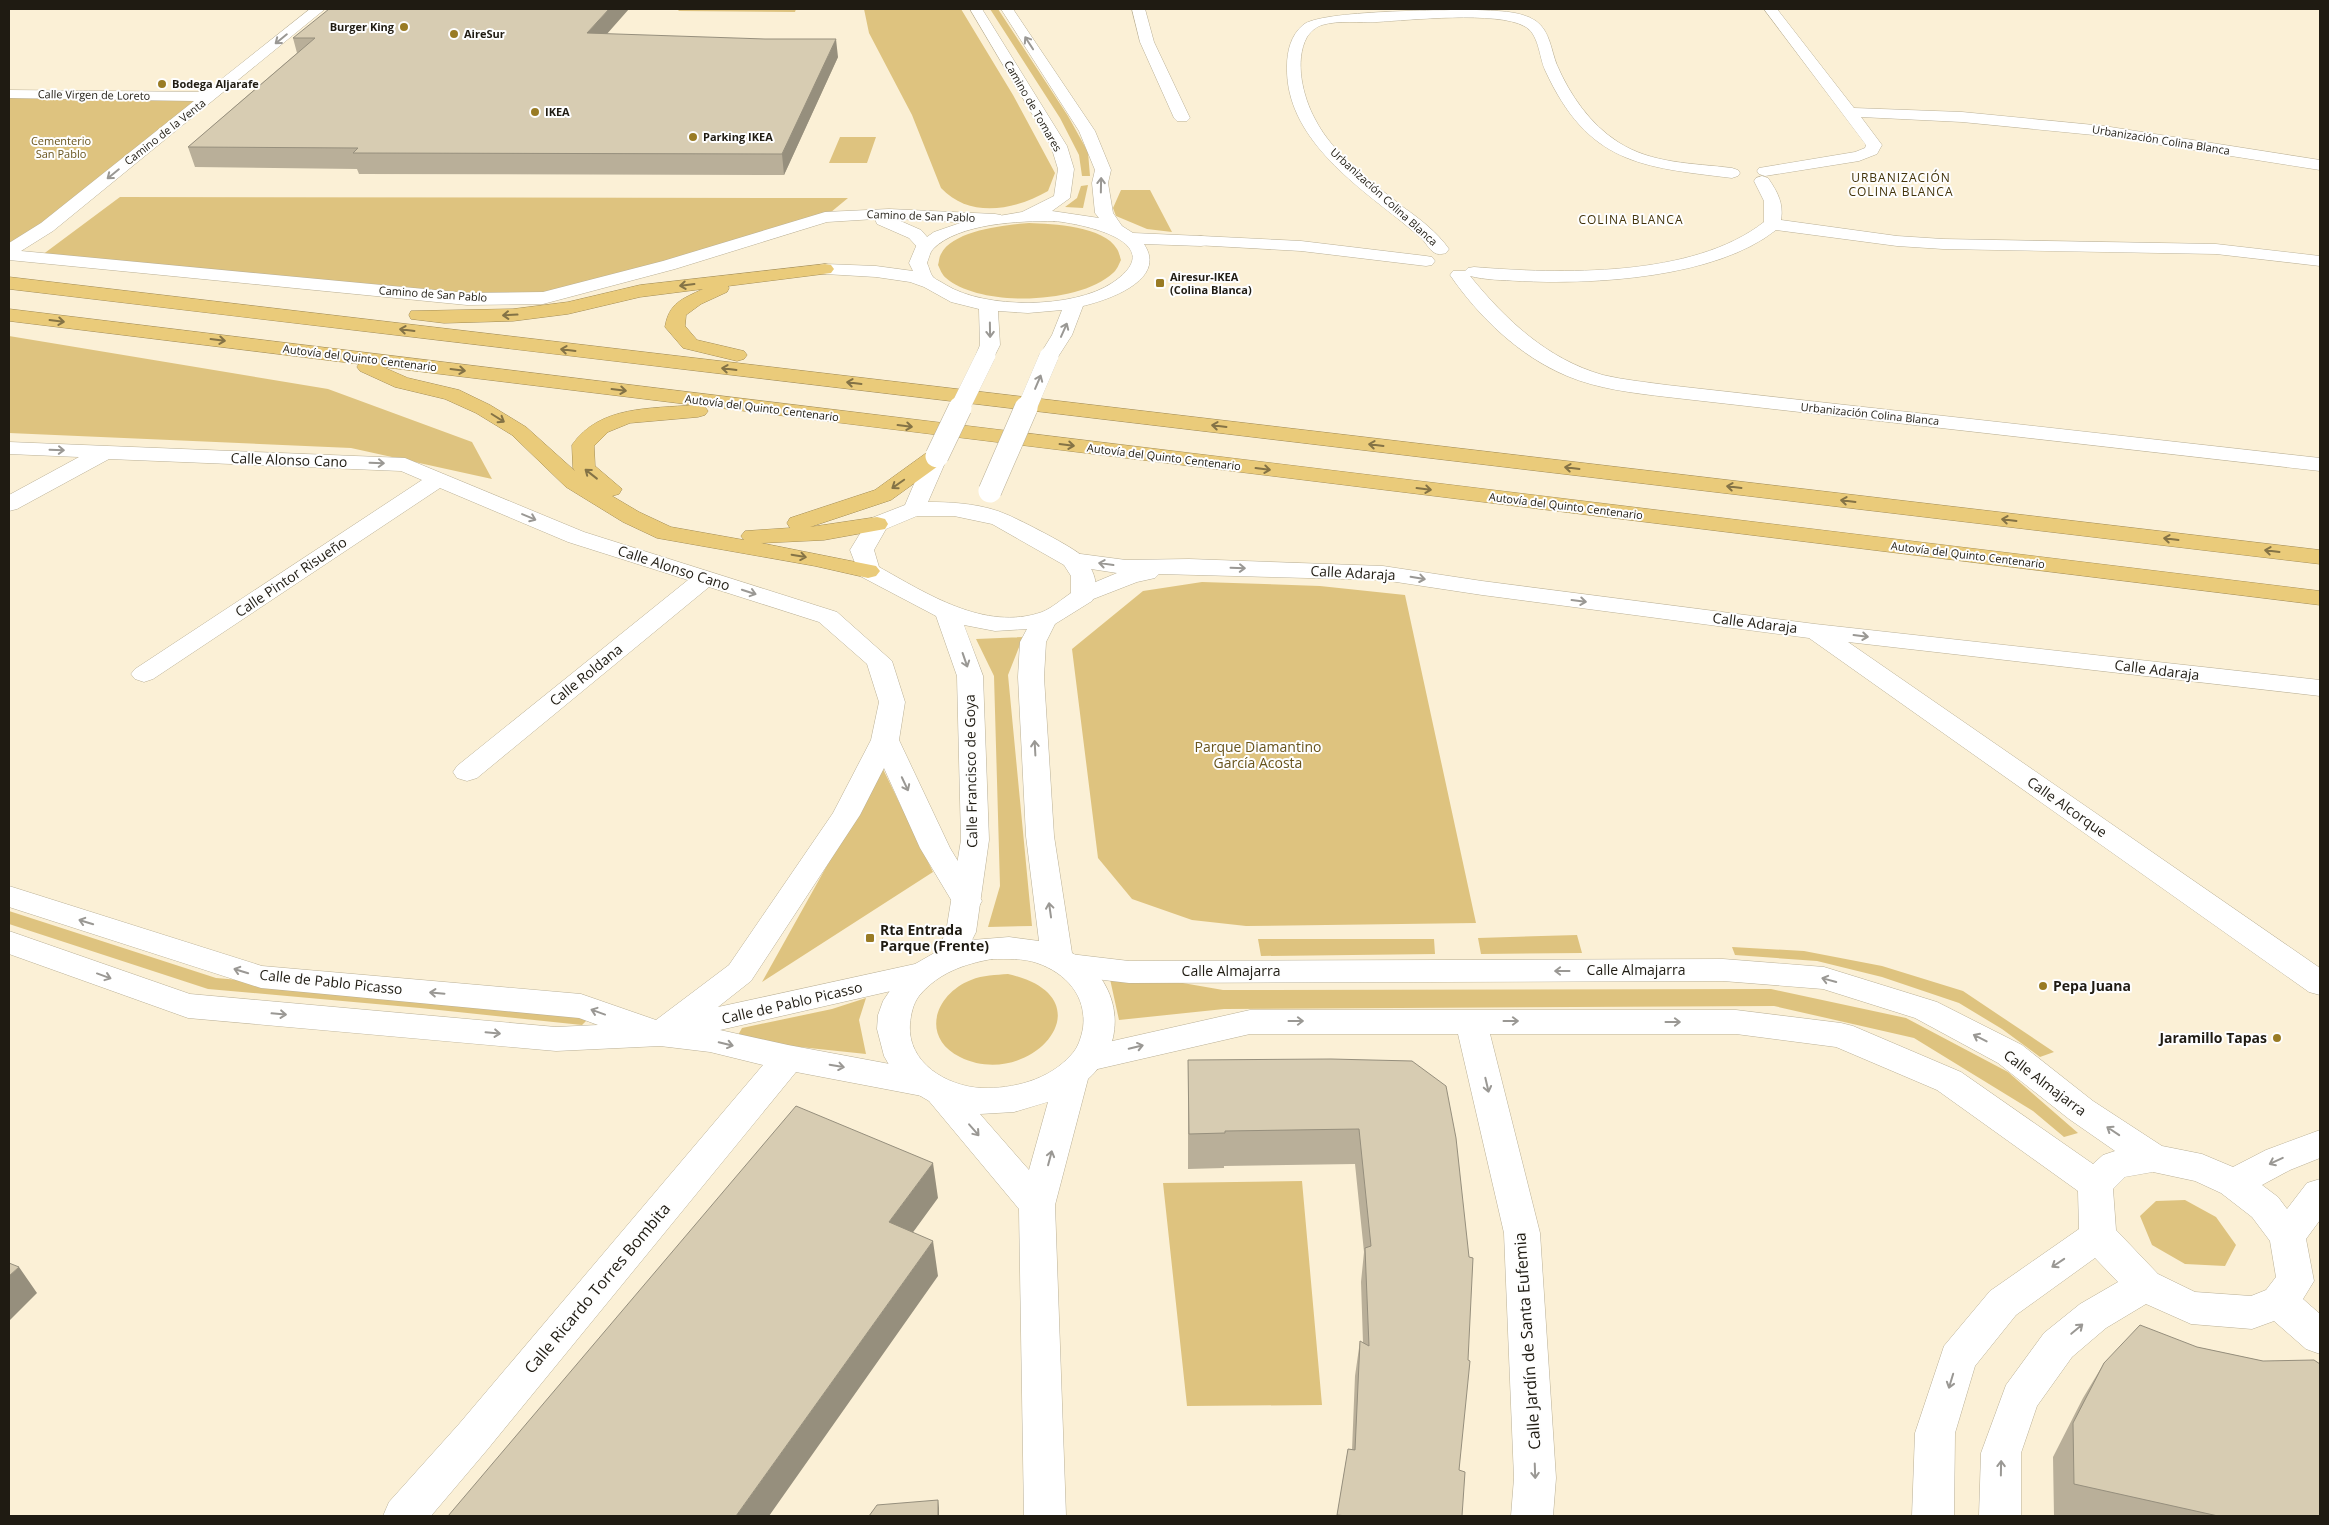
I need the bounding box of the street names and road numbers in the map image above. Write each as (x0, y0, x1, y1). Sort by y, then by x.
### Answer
street label: Camino de Tomares (1001, 57, 1066, 154)
street label: Calle Virgen de Loreto (38, 86, 151, 103)
street label: Camino de la Venta (121, 95, 208, 168)
street label: Urbanización Colina Blanca (2091, 121, 2231, 158)
street label: Urbanización Colina Blanca (1328, 144, 1441, 249)
street label: Camino de San Pablo (866, 206, 976, 225)
street label: Camino de San Pablo (378, 282, 488, 305)
street label: Autovía del Quinto Centenario (282, 341, 438, 374)
street label: Autovía del Quinto Centenario (684, 391, 840, 424)
street label: Urbanización Colina Blanca (1800, 399, 1940, 428)
street label: Autovía del Quinto Centenario (1086, 440, 1242, 473)
street label: Calle Alonso Cano (230, 448, 348, 471)
street label: Autovía del Quinto Centenario (1488, 489, 1644, 522)
street label: Calle Pintor Risueño (231, 532, 350, 621)
street label: Autovía del Quinto Centenario (1890, 538, 2046, 571)
street label: Calle Alonso Cano (616, 540, 733, 595)
street label: Calle Adaraja (1310, 561, 1396, 584)
street label: Calle Adaraja (1712, 608, 1798, 637)
street label: Calle Roldana (545, 639, 626, 710)
street label: Calle Adaraja (2114, 655, 2200, 684)
street label: Calle Francisco de Goya (960, 694, 981, 848)
street label: Calle Alcorque (2024, 772, 2111, 841)
street label: Calle Almajarra (1587, 960, 1685, 979)
street label: Calle Almajarra (1182, 961, 1280, 980)
street label: Calle de Pablo Picasso (259, 965, 404, 998)
street label: Calle de Pablo Picasso (720, 977, 864, 1028)
street label: Calle Almajarra (2000, 1045, 2090, 1120)
street label: Calle Ricardo Torres Bombita (519, 1198, 675, 1378)
street label: Calle Jardín de Santa Eufemia (1508, 1232, 1546, 1450)

